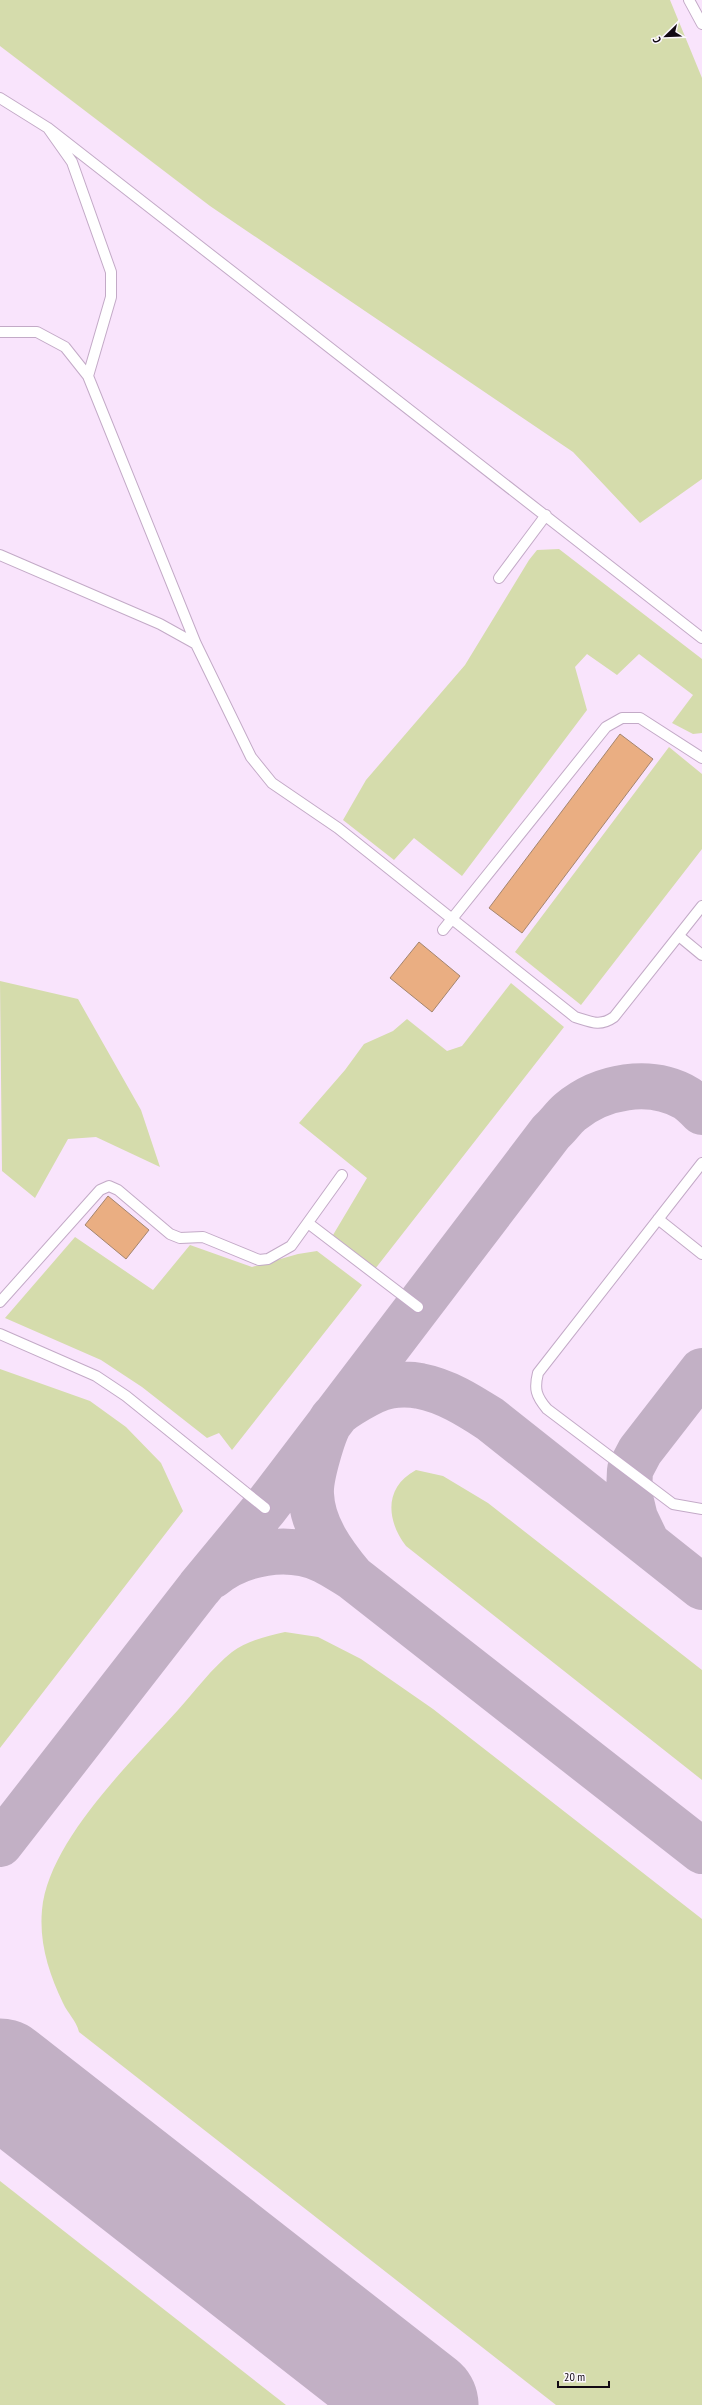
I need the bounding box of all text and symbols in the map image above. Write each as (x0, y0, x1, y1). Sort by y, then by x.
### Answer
north arrow (646, 16, 686, 56)
text: С (649, 35, 664, 45)
scale bar (558, 2363, 609, 2389)
text: 20 m (564, 2369, 585, 2384)

